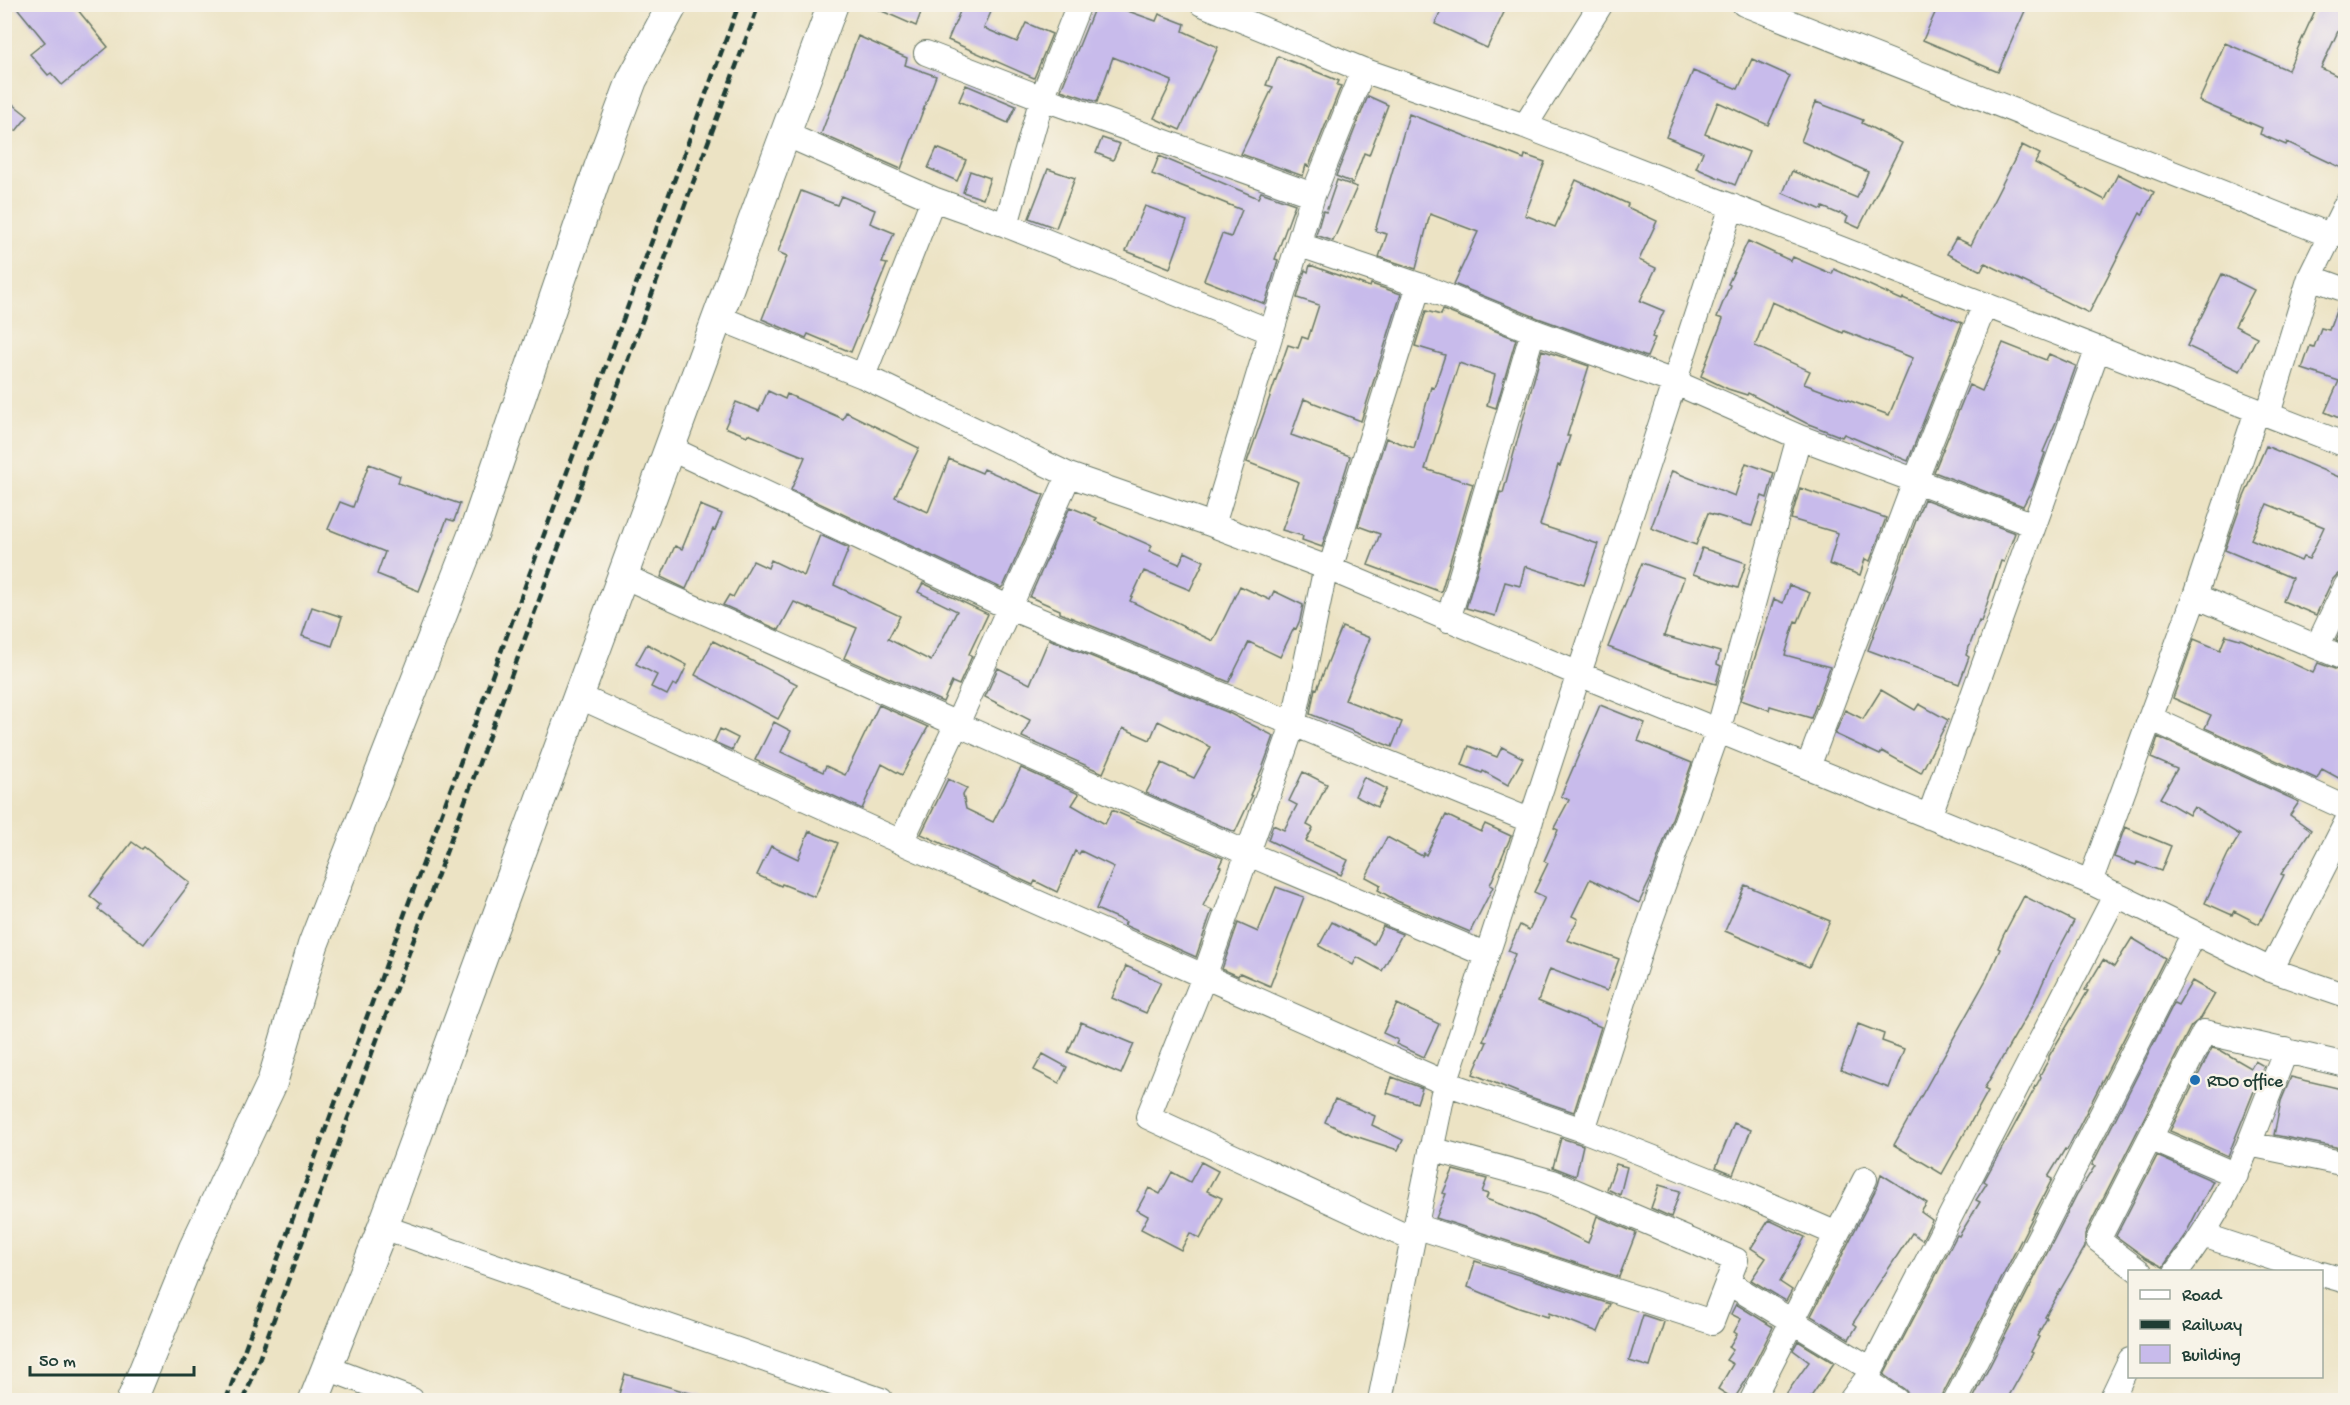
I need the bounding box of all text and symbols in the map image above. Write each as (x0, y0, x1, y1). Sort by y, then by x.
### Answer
place label: RDO office (2207, 1072, 2284, 1093)
marker: RDO office (2188, 1073, 2202, 1087)
legend (2128, 1270, 2323, 1378)
text: Road (2182, 1286, 2223, 1307)
text: Railway (2182, 1316, 2242, 1337)
scale bar (30, 1339, 194, 1377)
text: Building (2181, 1346, 2241, 1367)
text: 50 m (39, 1352, 76, 1373)

